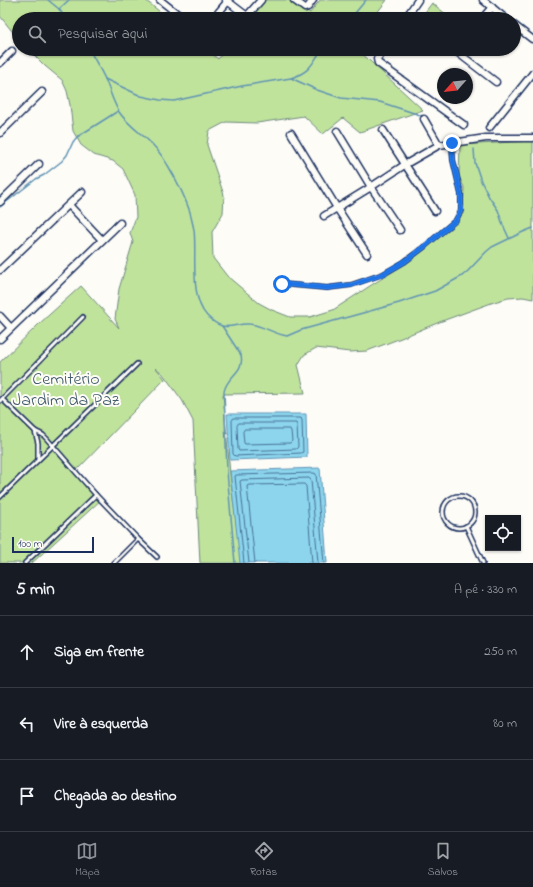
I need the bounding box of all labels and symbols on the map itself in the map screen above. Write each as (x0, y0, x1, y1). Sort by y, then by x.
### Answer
north arrow (437, 68, 473, 104)
route end (443, 134, 461, 152)
route start (273, 275, 291, 293)
park label: Cemitério Jardim da Paz (13, 367, 120, 414)
scale bar (12, 535, 94, 554)

